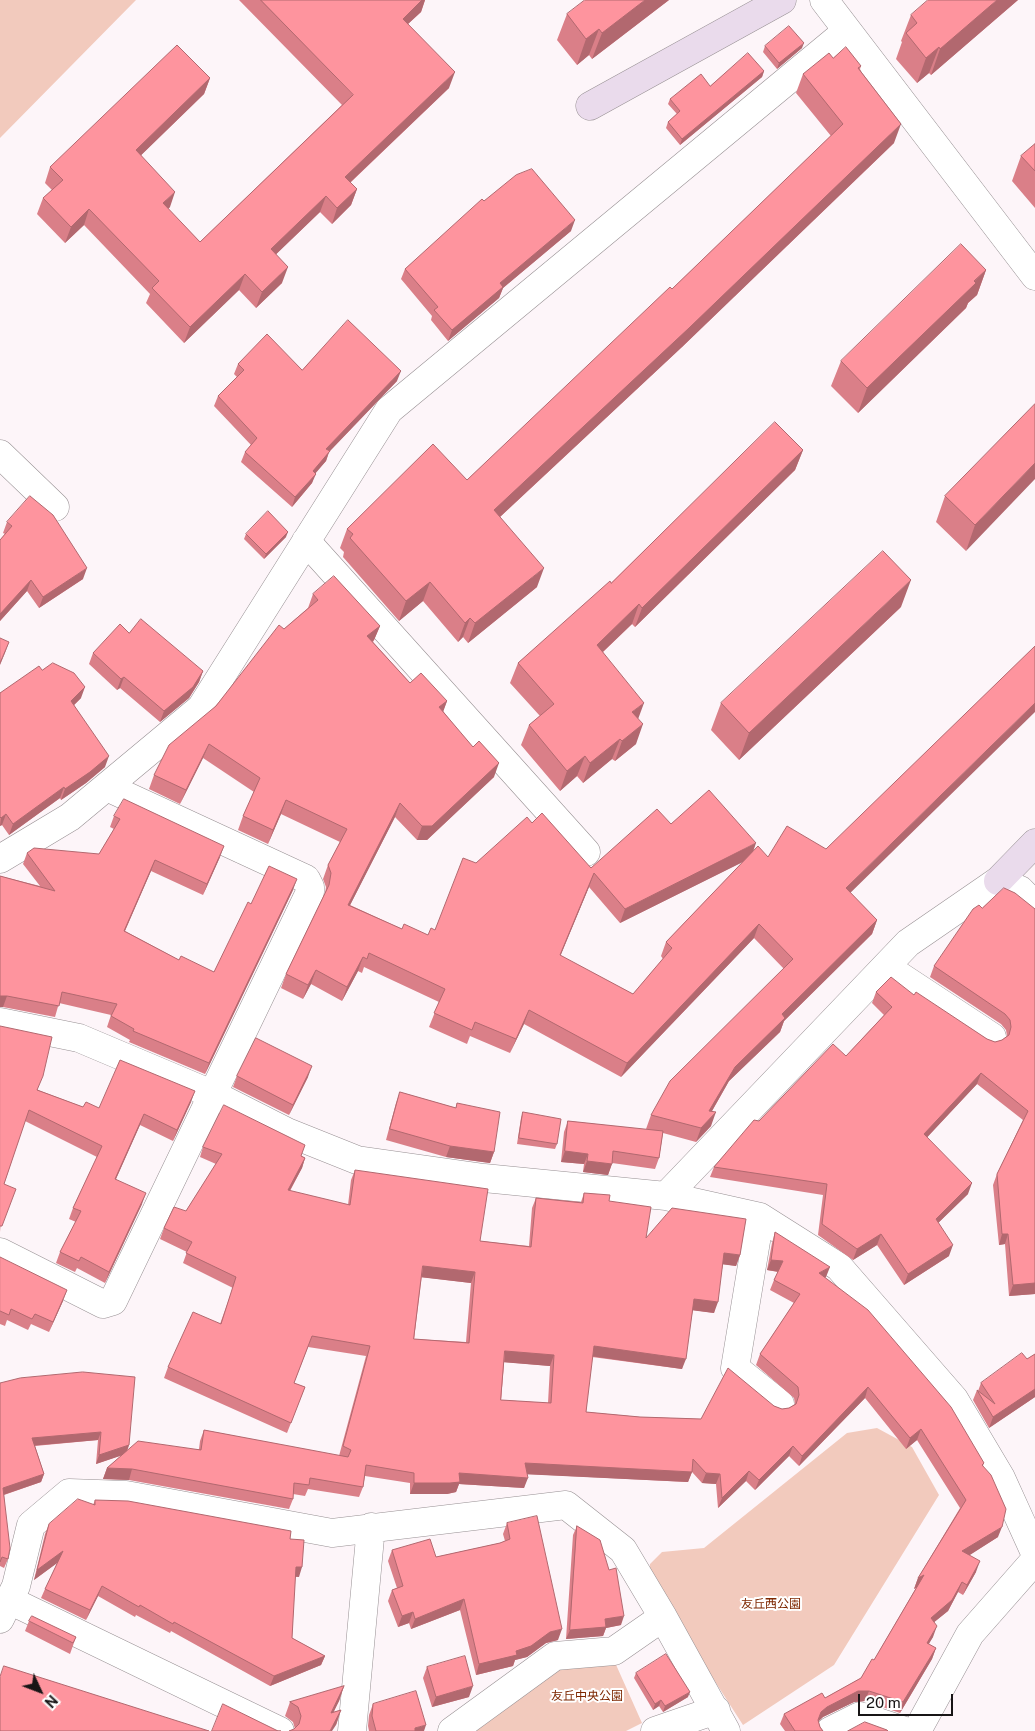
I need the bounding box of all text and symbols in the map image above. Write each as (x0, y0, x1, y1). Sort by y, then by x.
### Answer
park label: 友丘西公園 (741, 1597, 801, 1611)
north arrow (15, 1666, 65, 1716)
scale bar (860, 1684, 955, 1716)
park label: 友丘中央公園 (551, 1689, 623, 1703)
text: N (41, 1692, 61, 1711)
text: 20 m (866, 1694, 901, 1711)

